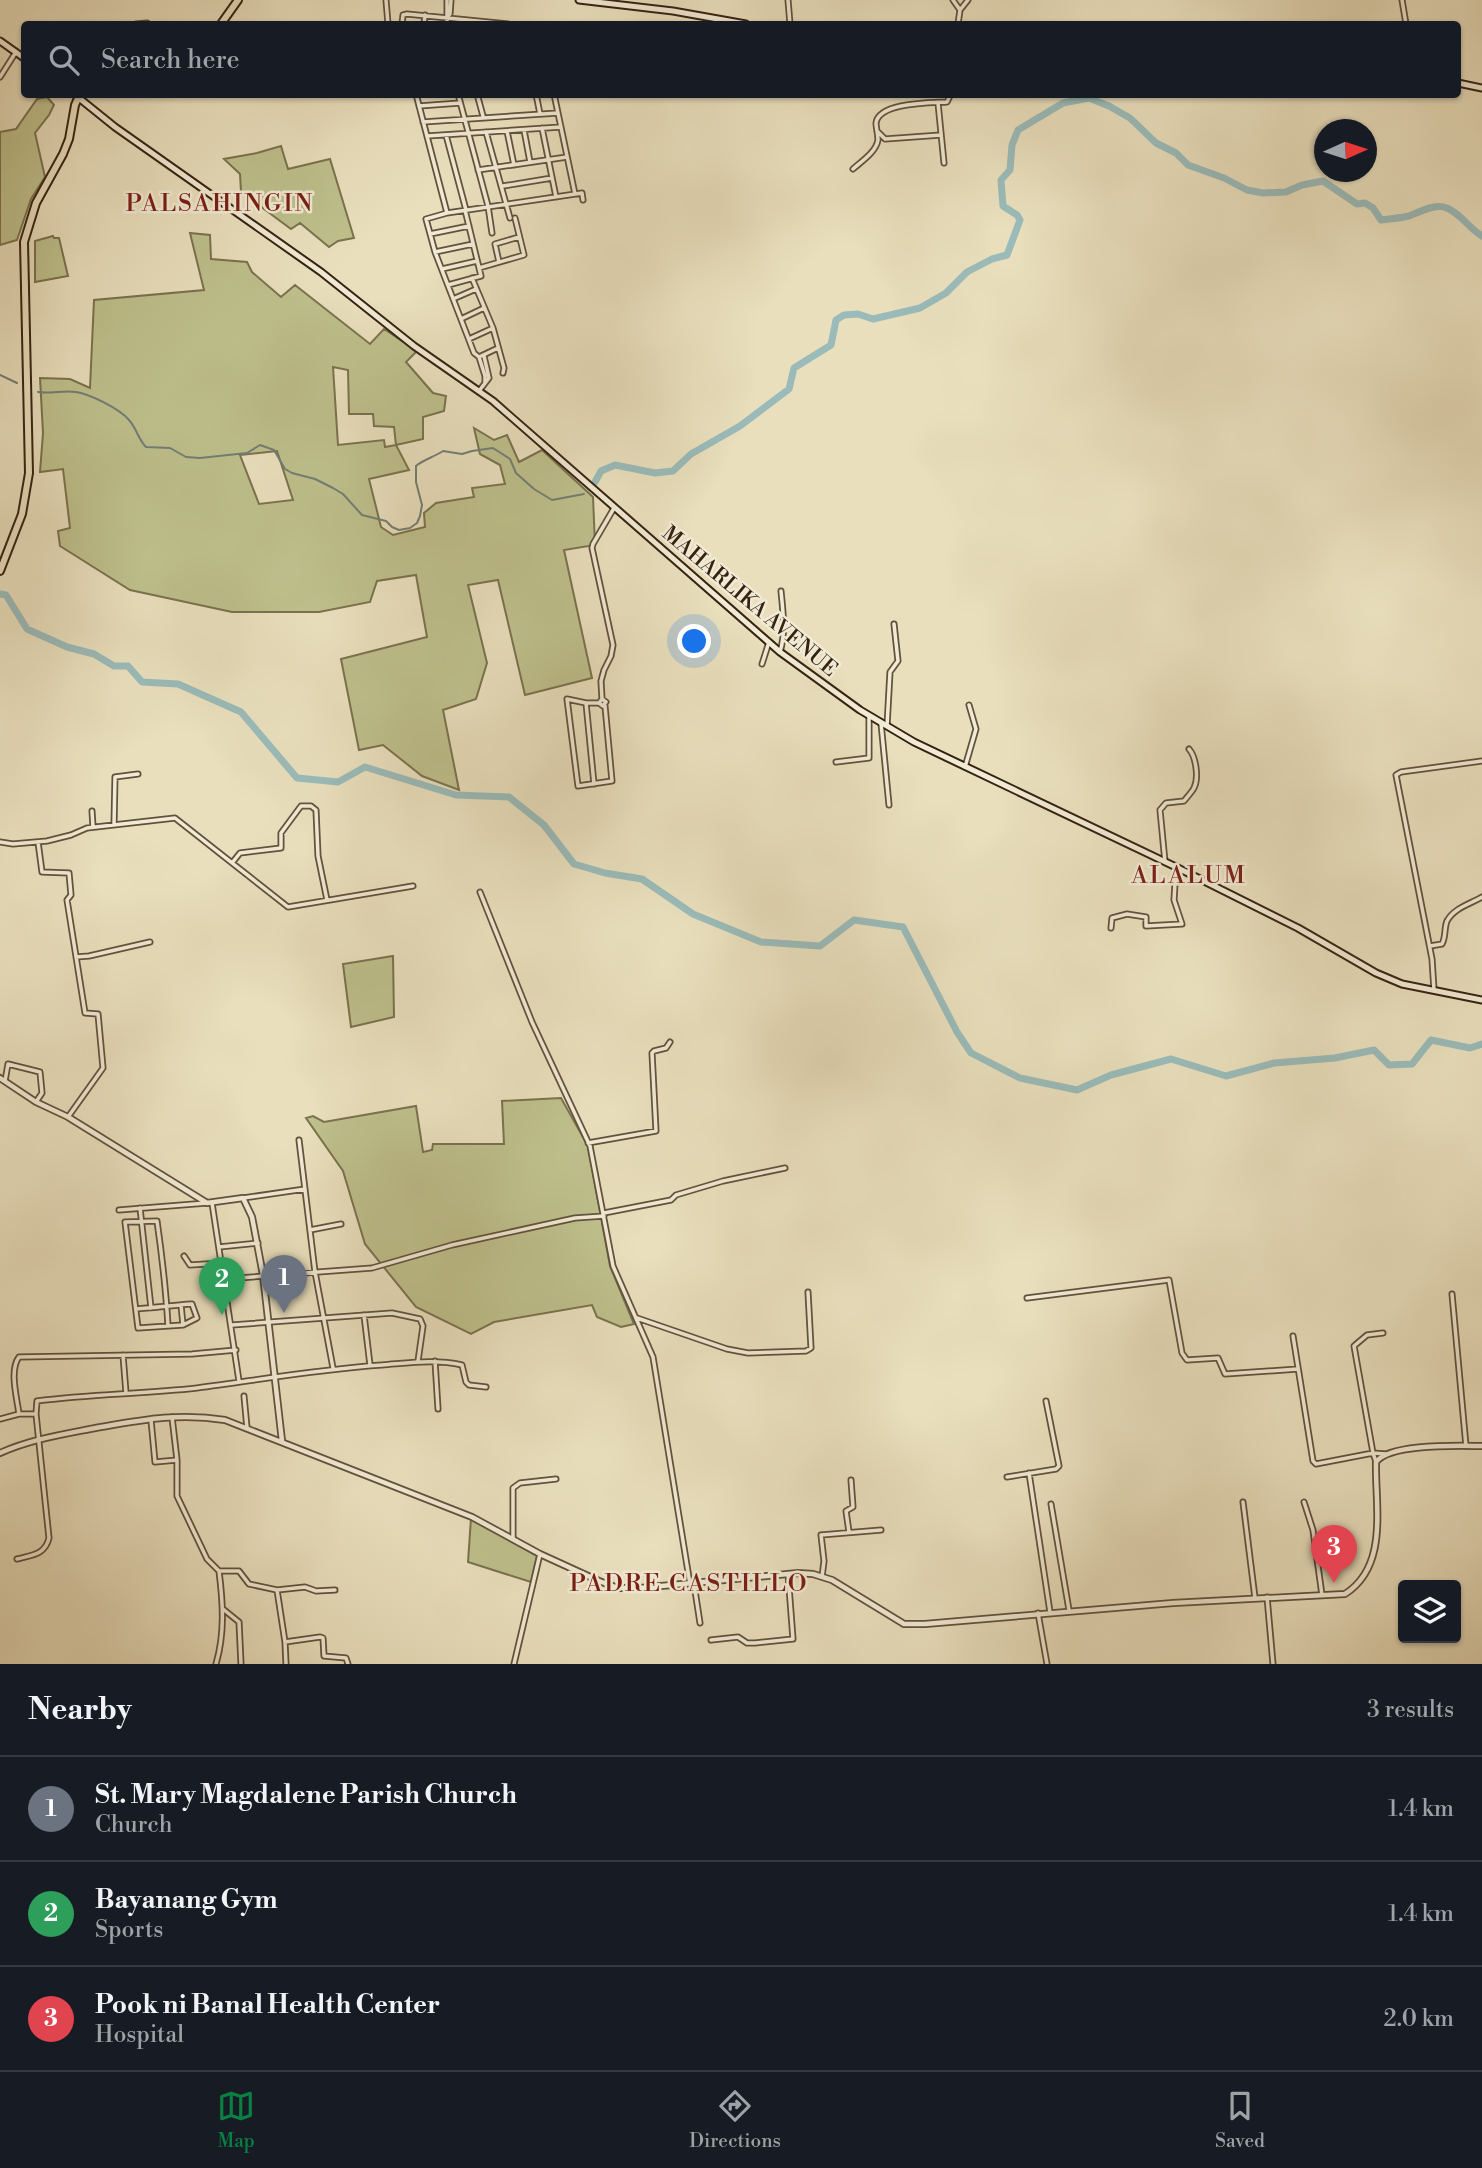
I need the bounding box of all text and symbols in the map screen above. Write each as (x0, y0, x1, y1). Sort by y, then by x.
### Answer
search box (21, 21, 1461, 98)
icon: search (45, 41, 83, 79)
text: Search here (101, 44, 240, 76)
north arrow (1314, 119, 1377, 182)
district label: PALSAHINGIN (126, 189, 314, 219)
street label: MAHARLIKA AVENUE (656, 521, 842, 683)
your location (677, 624, 711, 658)
district label: ALALUM (1130, 861, 1247, 891)
pin: 1 (261, 1255, 307, 1313)
pin: 2 (199, 1257, 245, 1315)
pin: 3 (1311, 1525, 1357, 1583)
district label: PADRE CASTILLO (570, 1569, 808, 1599)
map controls (1398, 1580, 1461, 1643)
button: layers (1398, 1580, 1461, 1643)
text: Nearby (28, 1691, 132, 1729)
text: 3 results (1367, 1696, 1454, 1724)
text: St. Mary Magdalene Parish Church (95, 1779, 517, 1811)
text: 1 (45, 1795, 57, 1823)
text: 1.4 km (1388, 1795, 1454, 1823)
text: Church (95, 1811, 172, 1839)
text: Bayanang Gym (95, 1884, 278, 1916)
text: 2 (44, 1900, 58, 1928)
text: 1.4 km (1388, 1900, 1454, 1928)
text: Sports (95, 1916, 163, 1944)
text: Pook ni Banal Health Center (95, 1989, 440, 2021)
text: 3 (44, 2005, 58, 2033)
text: 2.0 km (1384, 2005, 1454, 2033)
text: Hospital (95, 2021, 184, 2049)
tab: Map (217, 2087, 255, 2153)
tab: Directions (689, 2087, 781, 2153)
tab: Saved (1215, 2087, 1265, 2153)

